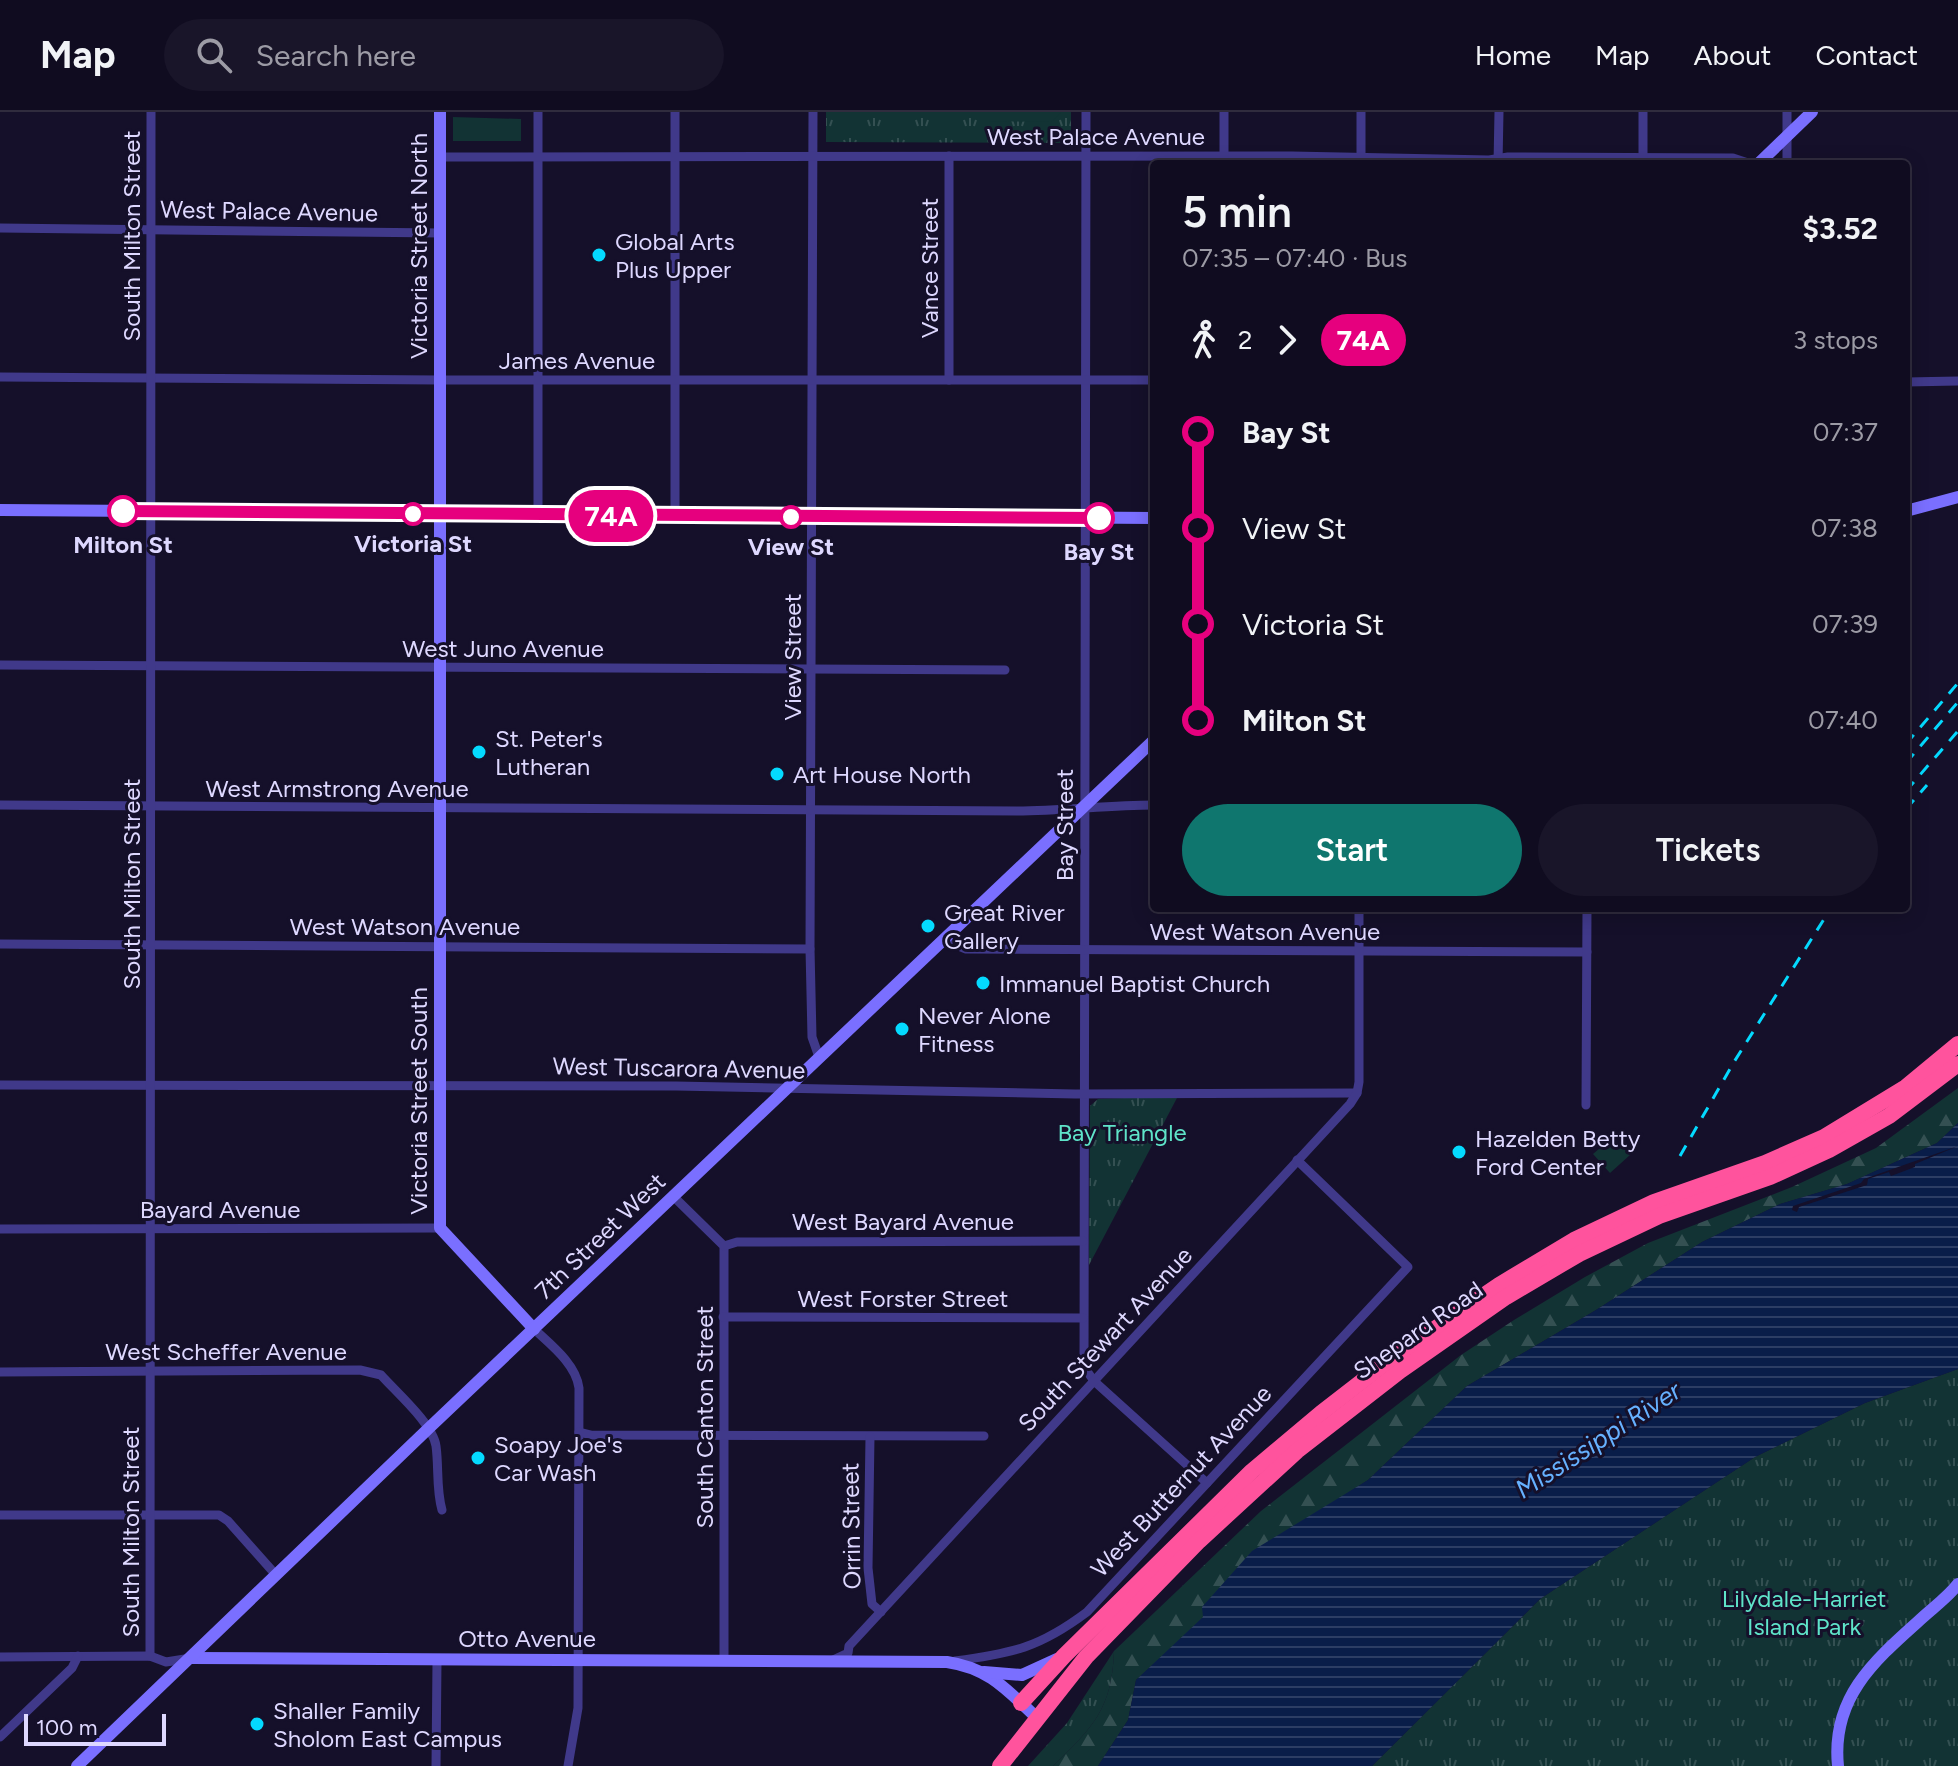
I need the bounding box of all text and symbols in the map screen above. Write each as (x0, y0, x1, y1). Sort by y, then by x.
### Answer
search box (164, 19, 724, 91)
text: Map (40, 32, 116, 78)
icon: search (192, 33, 236, 77)
text: Search here (256, 37, 416, 74)
text: Home (1475, 38, 1551, 72)
text: Map (1595, 38, 1650, 72)
text: About (1694, 38, 1771, 72)
text: Contact (1815, 38, 1918, 72)
street label: West Palace Avenue (987, 122, 1205, 151)
street label: South Milton Street (117, 130, 146, 342)
street label: Victoria Street North (404, 133, 433, 359)
text: 5 min (1182, 185, 1292, 238)
street label: West Palace Avenue (160, 195, 378, 227)
street label: Vance Street (915, 198, 944, 338)
text: $3.52 (1802, 210, 1878, 247)
place label: Global Arts Plus Upper (615, 227, 735, 284)
text: 07:35 – 07:40 · Bus (1182, 242, 1407, 274)
marker: Global Arts Plus Upper (590, 246, 608, 264)
icon: walk (1182, 318, 1226, 362)
icon: forward (1265, 318, 1309, 362)
text: 74A (1337, 323, 1390, 357)
text: 2 (1238, 324, 1253, 356)
text: 3 stops (1793, 324, 1878, 356)
street label: James Avenue (499, 346, 655, 375)
text: Bay St (1242, 414, 1331, 451)
text: 07:37 (1813, 416, 1878, 448)
line badge: 74A (565, 490, 657, 542)
marker: Milton St (108, 496, 138, 526)
text: 74A (584, 499, 638, 533)
marker: Victoria St (402, 503, 424, 525)
marker: Bay St (1084, 503, 1114, 533)
marker: View St (780, 506, 802, 528)
text: View St (1242, 510, 1346, 547)
text: 07:38 (1811, 512, 1878, 544)
place label: Victoria St (354, 529, 472, 558)
place label: Milton St (73, 530, 173, 559)
place label: View St (748, 532, 834, 561)
place label: Bay St (1064, 537, 1134, 566)
street label: View Street (778, 594, 807, 720)
text: Victoria St (1242, 606, 1384, 643)
text: 07:39 (1812, 608, 1878, 640)
street label: West Juno Avenue (402, 634, 604, 663)
text: Milton St (1242, 702, 1367, 739)
text: 07:40 (1808, 704, 1878, 736)
place label: St. Peter's Lutheran (495, 724, 603, 781)
marker: St. Peter's Lutheran (470, 743, 488, 761)
place label: Art House North (793, 760, 971, 789)
marker: Art House North (768, 765, 786, 783)
street label: Bay Street (1050, 769, 1079, 881)
street label: West Armstrong Avenue (206, 774, 469, 803)
street label: South Milton Street (117, 778, 146, 990)
button: Start (1182, 804, 1522, 896)
button: Tickets (1538, 804, 1878, 896)
place label: Great River Gallery (944, 898, 1065, 955)
street label: West Watson Avenue (290, 912, 520, 941)
marker: Great River Gallery (919, 917, 937, 935)
street label: West Watson Avenue (1150, 917, 1380, 946)
place label: Immanuel Baptist Church (999, 969, 1270, 998)
marker: Immanuel Baptist Church (974, 974, 992, 992)
street label: Victoria Street South (404, 987, 433, 1215)
place label: Never Alone Fitness (918, 1001, 1051, 1058)
marker: Never Alone Fitness (893, 1020, 911, 1038)
street label: West Tuscarora Avenue (552, 1051, 806, 1085)
park label: Bay Triangle (1057, 1118, 1187, 1147)
place label: Hazelden Betty Ford Center (1475, 1124, 1641, 1181)
marker: Hazelden Betty Ford Center (1450, 1143, 1468, 1161)
street label: 7th Street West (529, 1167, 671, 1305)
street label: Bayard Avenue (140, 1195, 300, 1224)
street label: West Bayard Avenue (792, 1207, 1014, 1236)
street label: South Stewart Avenue (1012, 1241, 1198, 1437)
street label: Shepard Road (1348, 1275, 1488, 1385)
street label: West Forster Street (798, 1284, 1008, 1313)
street label: South Canton Street (690, 1306, 719, 1528)
street label: West Scheffer Avenue (105, 1337, 347, 1366)
water label: Mississippi River (1509, 1374, 1688, 1505)
street label: West Butternut Avenue (1085, 1379, 1277, 1583)
street label: South Milton Street (116, 1426, 145, 1638)
place label: Soapy Joe's Car Wash (494, 1430, 623, 1487)
marker: Soapy Joe's Car Wash (469, 1449, 487, 1467)
street label: Orrin Street (835, 1462, 867, 1590)
park label: Lilydale-Harriet Island Park (1722, 1584, 1886, 1641)
street label: Otto Avenue (458, 1624, 596, 1653)
place label: Shaller Family Sholom East Campus (273, 1696, 502, 1753)
scale bar (24, 1710, 166, 1746)
text: 100 m (36, 1714, 97, 1741)
marker: Shaller Family Sholom East Campus (248, 1715, 266, 1733)

